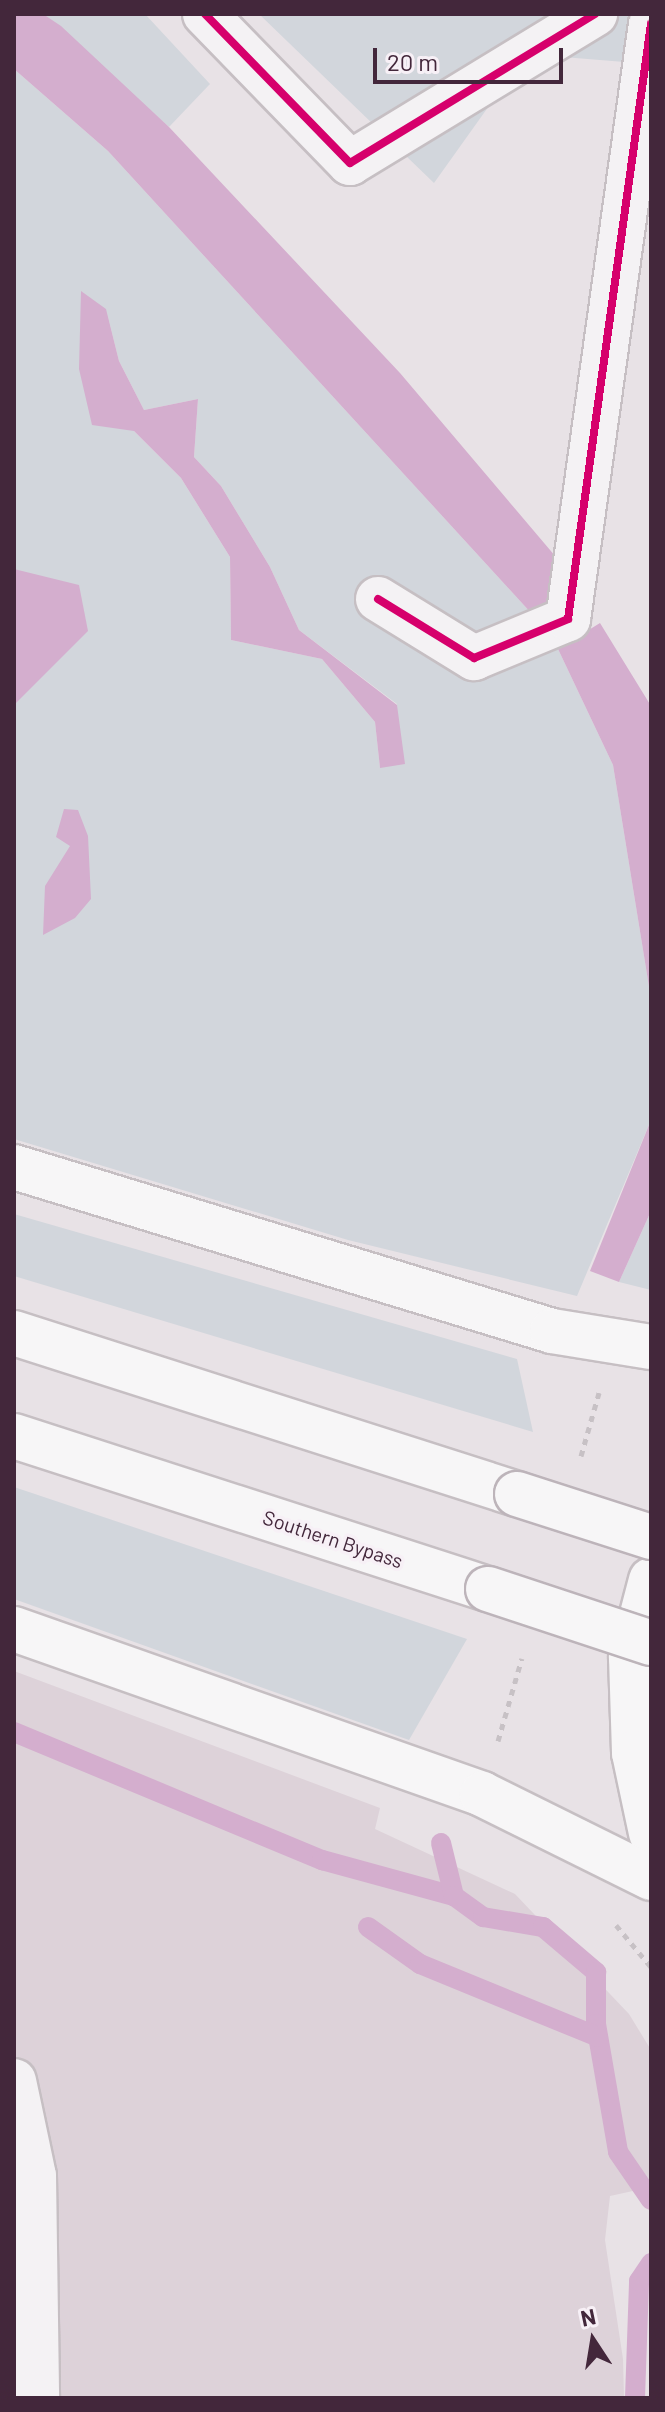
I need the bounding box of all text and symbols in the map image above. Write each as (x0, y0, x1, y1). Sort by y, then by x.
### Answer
scale bar (377, 32, 567, 82)
text: 20 m (387, 47, 438, 76)
street label: Southern Bypass (260, 1505, 406, 1573)
north arrow (553, 2300, 633, 2380)
text: N (578, 2302, 598, 2331)

